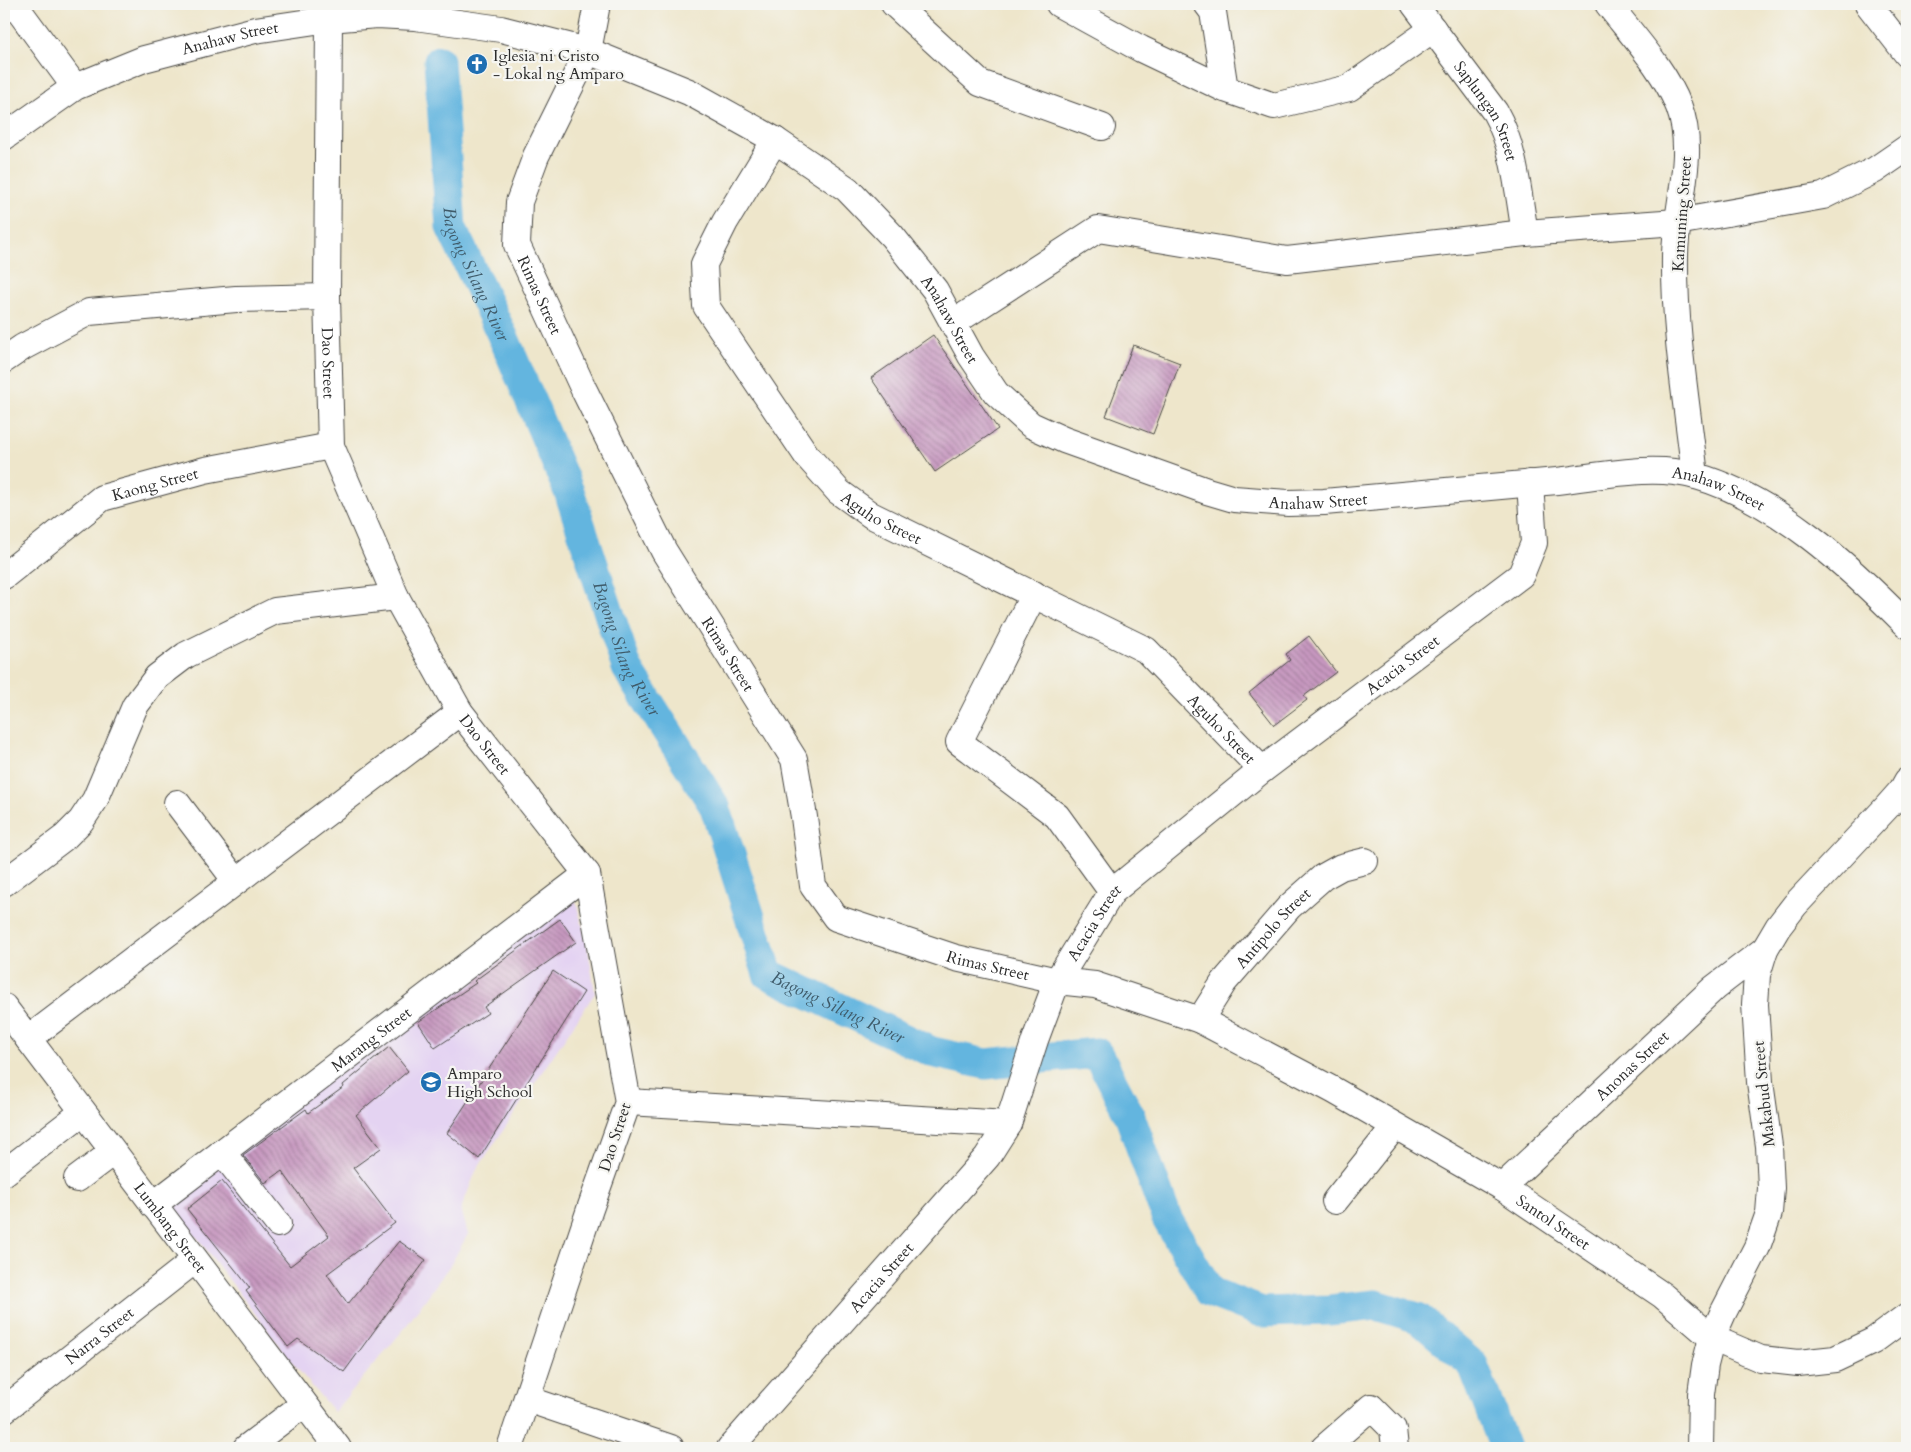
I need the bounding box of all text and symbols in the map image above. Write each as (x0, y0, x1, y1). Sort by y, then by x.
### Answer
street label: Anahaw Street (180, 17, 280, 61)
place label: Iglesia ni Cristo - Lokal ng Amparo (493, 45, 624, 85)
church icon: Iglesia ni Cristo - Lokal ng Amparo (465, 52, 489, 76)
street label: Saplungan Street (1448, 57, 1522, 163)
street label: Kamuning Street (1667, 156, 1697, 272)
water label: Bagong Silang River (437, 206, 516, 347)
street label: Rimas Street (511, 252, 567, 338)
street label: Anahaw Street (915, 271, 983, 368)
street label: Dao Street (316, 327, 340, 399)
street label: Kaong Street (110, 462, 201, 507)
street label: Anahaw Street (1671, 462, 1769, 516)
street label: Aguho Street (836, 487, 925, 550)
street label: Anahaw Street (1268, 488, 1368, 515)
water label: Bagong Silang River (586, 578, 667, 722)
street label: Rimas Street (696, 613, 759, 696)
street label: Acacia Street (1361, 630, 1444, 700)
street label: Aguho Street (1182, 689, 1260, 769)
street label: Dao Street (454, 710, 515, 780)
street label: Acacia Street (1062, 879, 1126, 965)
street label: Antipolo Street (1231, 883, 1316, 973)
street label: Rimas Street (943, 946, 1031, 986)
water label: Bagong Silang River (767, 965, 910, 1051)
street label: Marang Street (327, 1002, 416, 1077)
street label: Anonas Street (1591, 1026, 1674, 1106)
street label: Makabud Street (1748, 1040, 1780, 1148)
place label: Amparo High School (447, 1063, 532, 1103)
school or university icon: Amparo High School (419, 1070, 443, 1094)
street label: Dao Street (593, 1100, 636, 1175)
street label: Lumbang Street (128, 1178, 211, 1277)
street label: Santol Street (1512, 1190, 1594, 1255)
street label: Acacia Street (845, 1238, 919, 1318)
street label: Narra Street (61, 1302, 139, 1370)

